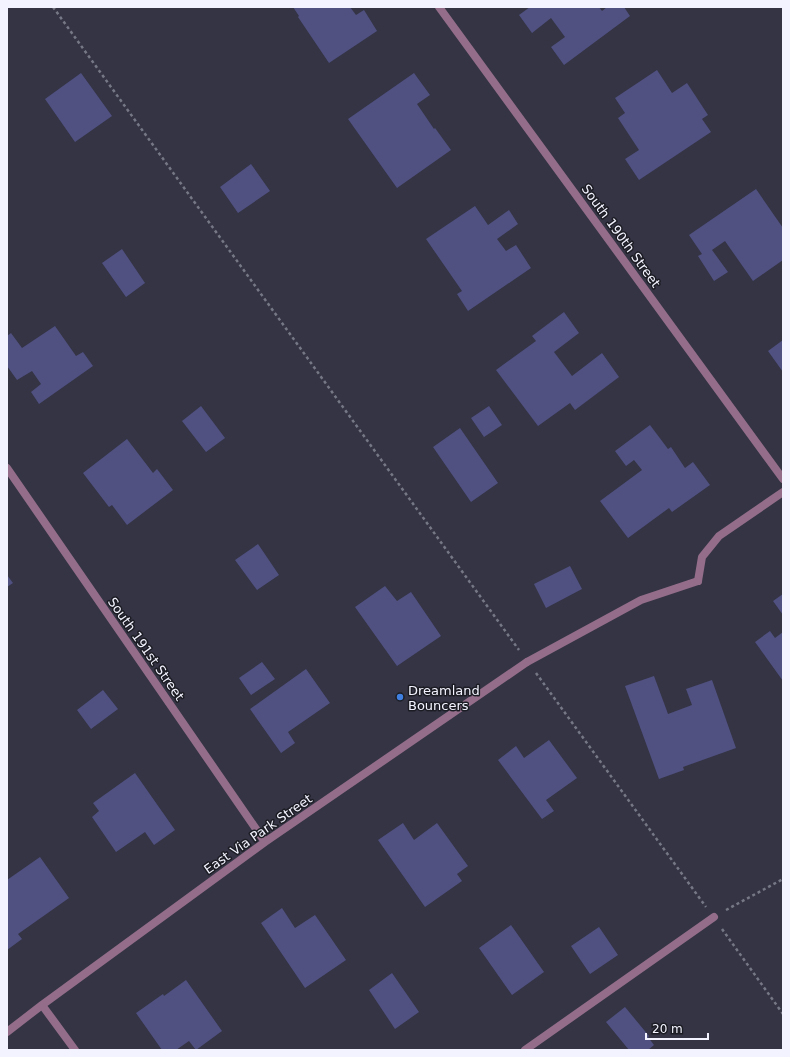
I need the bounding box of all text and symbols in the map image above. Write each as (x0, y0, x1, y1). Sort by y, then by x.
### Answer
street label: South 190th Street (579, 182, 663, 290)
street label: South 191st Street (105, 595, 187, 703)
place label: Dreamland Bouncers (408, 683, 480, 713)
marker: Dreamland Bouncers (395, 692, 405, 702)
street label: East Via Park Street (201, 791, 315, 877)
scale bar (646, 1015, 708, 1041)
text: 20 m (652, 1022, 683, 1036)

